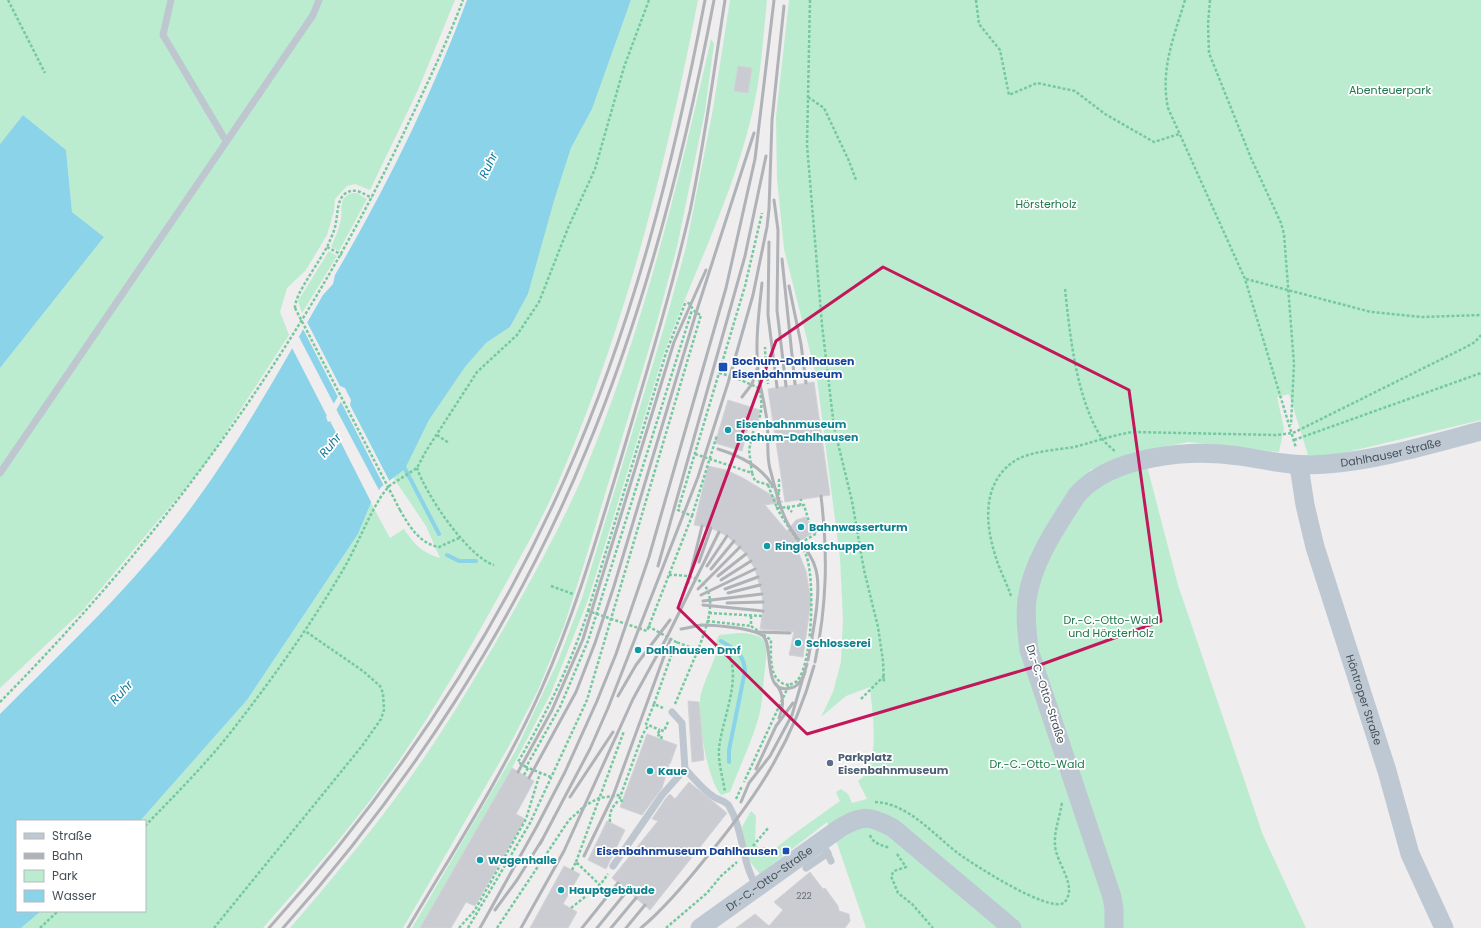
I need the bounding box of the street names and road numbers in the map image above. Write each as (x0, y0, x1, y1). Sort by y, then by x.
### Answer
street label: Dahlhauser Straße (1339, 434, 1443, 471)
street label: Dr.-C.-Otto-Straße (1022, 642, 1070, 746)
street label: Höntroper Straße (1342, 652, 1386, 747)
street label: Dr.-C.-Otto-Straße (722, 842, 816, 915)

